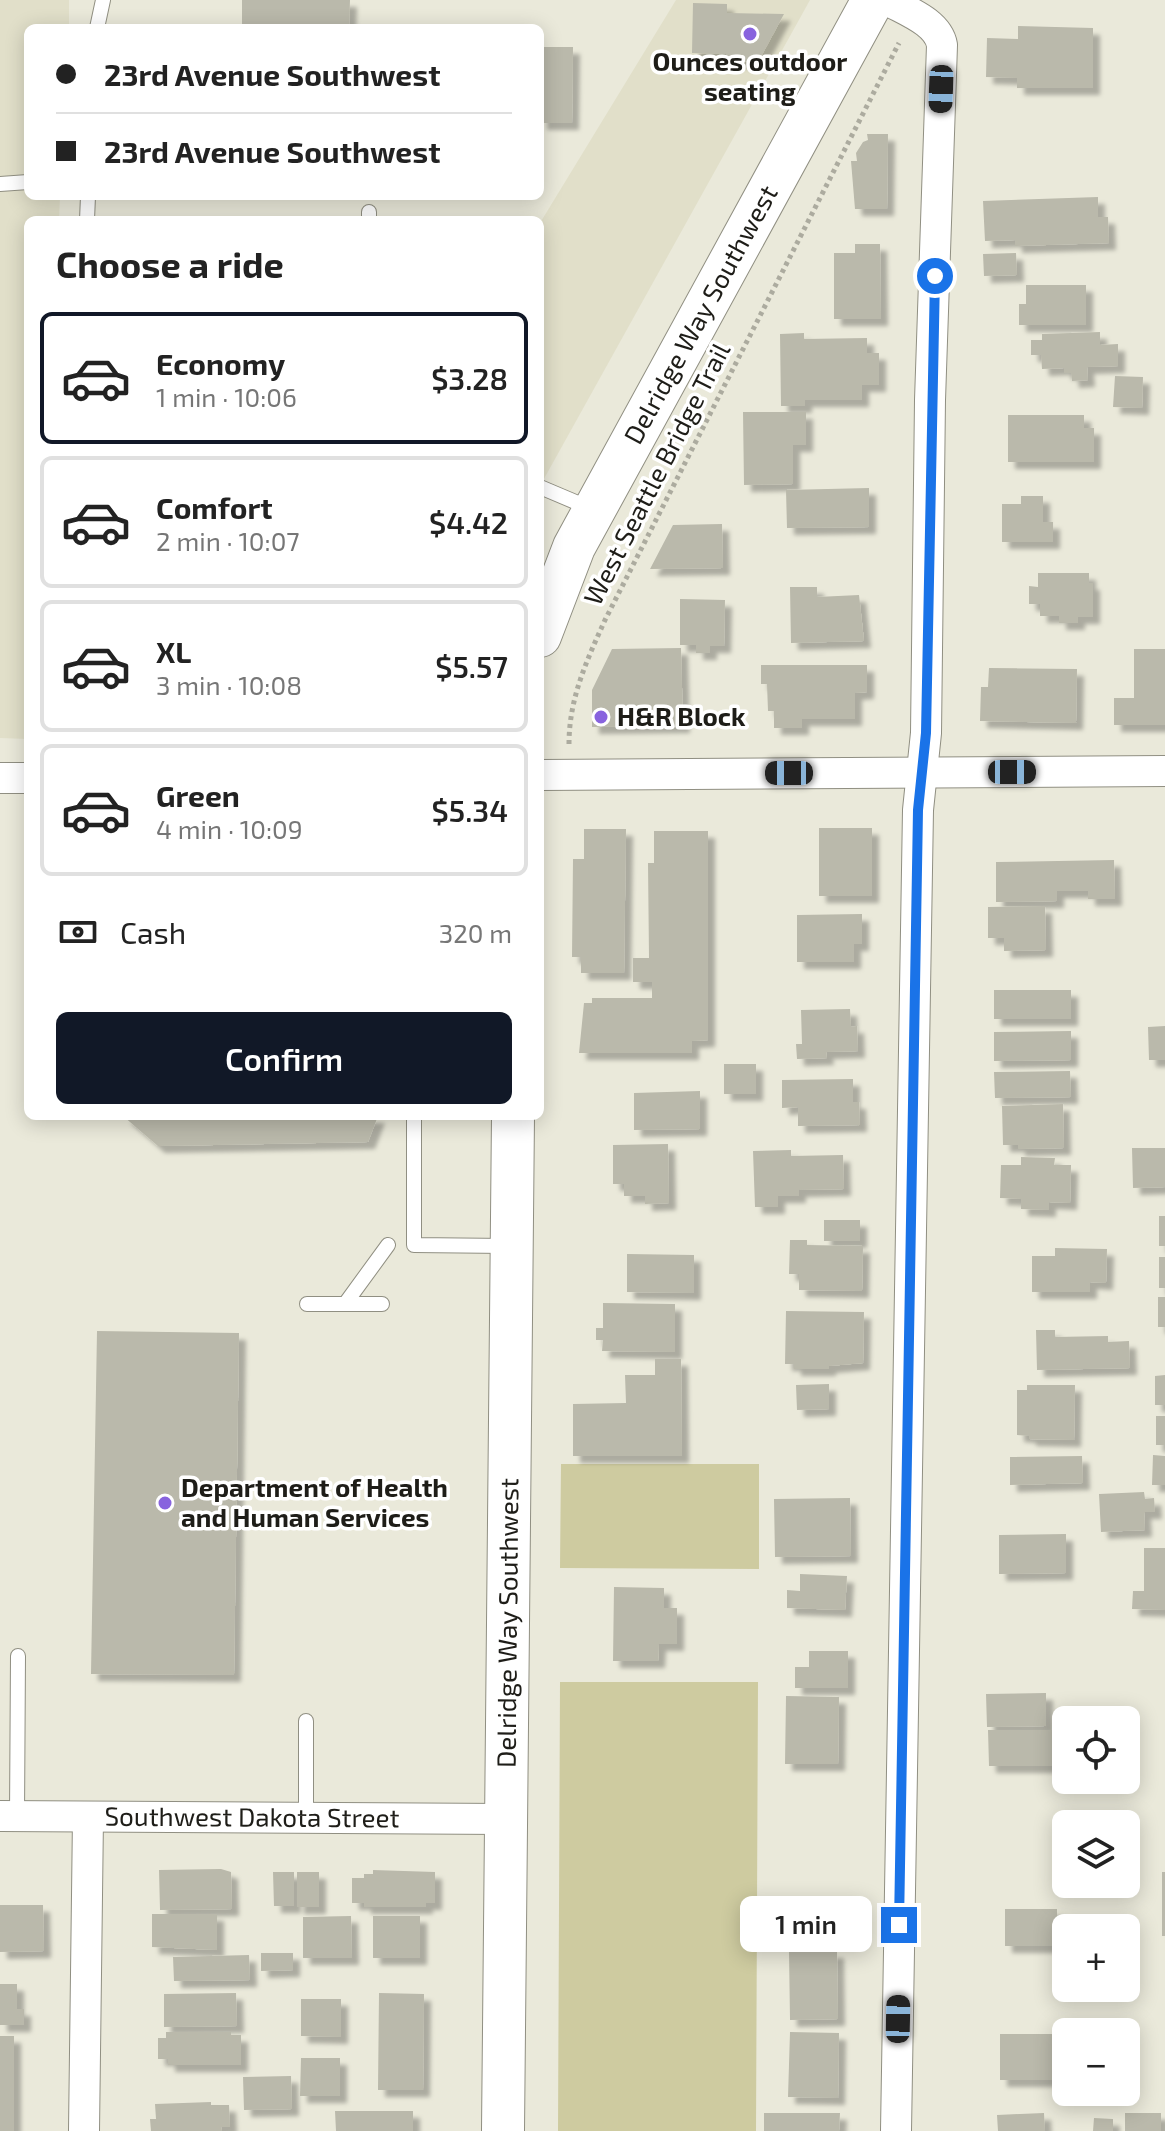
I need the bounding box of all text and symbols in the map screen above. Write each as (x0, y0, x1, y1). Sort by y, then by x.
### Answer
marker: Ounces outdoor seating (741, 25, 759, 43)
place label: Ounces outdoor seating (653, 45, 847, 106)
text: 23rd Avenue Southwest (104, 56, 441, 92)
car (928, 65, 954, 113)
text: 23rd Avenue Southwest (104, 133, 441, 169)
street label: Delridge Way Southwest (617, 179, 783, 449)
text: Choose a ride (56, 242, 284, 285)
route start (917, 258, 953, 294)
street label: West Seattle Bridge Trail (576, 337, 735, 610)
icon: car (60, 342, 132, 414)
text: Economy (156, 345, 285, 381)
text: $3.28 (431, 360, 508, 396)
text: 1 min · 10:06 (156, 381, 297, 412)
icon: car (60, 486, 132, 558)
text: Comfort (156, 489, 273, 525)
text: $4.42 (429, 504, 508, 540)
text: 2 min · 10:07 (156, 525, 300, 556)
icon: car (60, 630, 132, 702)
text: XL (156, 633, 191, 669)
text: $5.57 (435, 648, 508, 684)
text: 3 min · 10:08 (156, 669, 302, 700)
place label: H&R Block (617, 700, 746, 731)
marker: H&R Block (592, 708, 610, 726)
car (988, 760, 1036, 784)
car (765, 761, 813, 785)
icon: car (60, 774, 132, 846)
text: Green (156, 777, 240, 813)
text: $5.34 (432, 792, 508, 828)
text: 4 min · 10:09 (156, 813, 303, 844)
icon: cash (56, 910, 100, 954)
text: Cash (120, 914, 186, 950)
text: 320 m (439, 917, 512, 948)
button: Confirm (56, 1012, 512, 1104)
place label: Department of Health and Human Services (181, 1471, 448, 1532)
street label: Delridge Way Southwest (490, 1478, 523, 1768)
marker: Department of Health and Human Services (156, 1494, 174, 1512)
map controls (1052, 1706, 1140, 2106)
button: locate (1052, 1706, 1140, 1794)
street label: Southwest Dakota Street (104, 1800, 400, 1832)
button: layers (1052, 1810, 1140, 1898)
callout: 1 min (739, 1897, 871, 1953)
route end (881, 1907, 917, 1943)
text: 1 min (775, 1908, 837, 1939)
button: + (1052, 1914, 1140, 2002)
car (886, 1995, 910, 2043)
button: − (1052, 2018, 1140, 2106)

